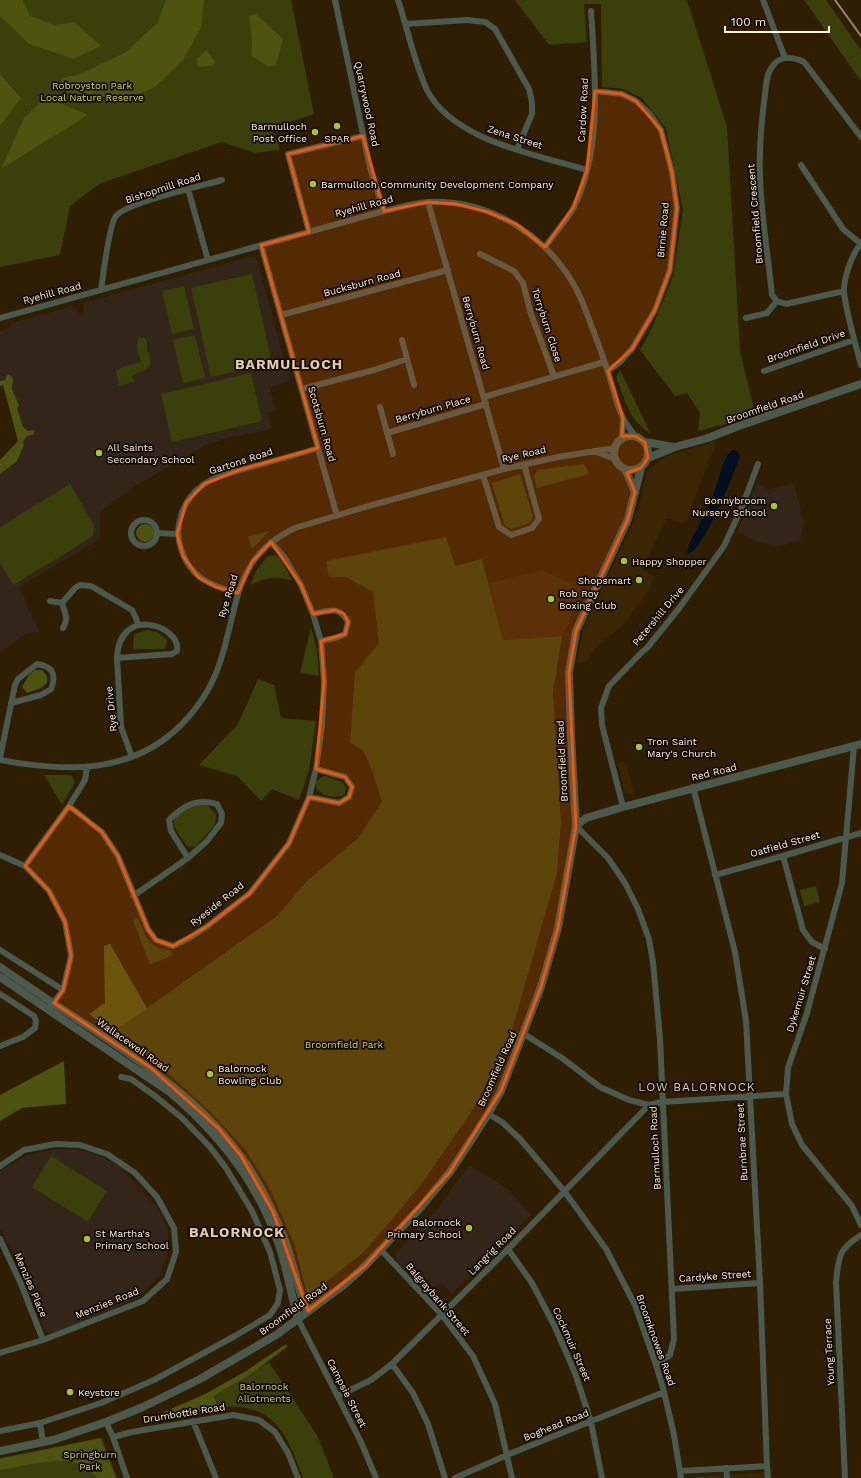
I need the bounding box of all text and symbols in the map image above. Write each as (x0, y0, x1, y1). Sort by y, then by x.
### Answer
scale bar (725, 8, 829, 34)
text: 100 m (731, 15, 766, 29)
street label: Quarrywood Road (353, 60, 381, 148)
street label: Cardow Road (576, 77, 590, 143)
park label: Robroyston Park Local Nature Reserve (40, 80, 144, 103)
place label: Barmulloch Post Office (251, 121, 307, 144)
marker: SPAR (332, 121, 342, 131)
street label: Zena Street (486, 123, 545, 151)
marker: Barmulloch Post Office (310, 127, 320, 137)
place label: SPAR (324, 133, 350, 144)
street label: Broomfield Crescent (745, 163, 765, 265)
street label: Bishopmill Road (124, 171, 202, 205)
marker: Barmulloch Community Development Company (308, 179, 318, 189)
place label: Barmulloch Community Development Company (321, 179, 554, 190)
street label: Ryehill Road (334, 193, 394, 219)
street label: Birnie Road (655, 202, 671, 258)
street label: Bucksburn Road (322, 267, 402, 299)
street label: Ryehill Road (22, 280, 82, 306)
street label: Torryburn Close (530, 287, 564, 364)
street label: Berryburn Road (460, 295, 492, 371)
street label: Broomfield Drive (765, 327, 847, 365)
district label: BARMULLOCH (235, 356, 343, 372)
street label: Scotsburn Road (306, 385, 338, 463)
street label: Broomfield Road (725, 389, 805, 425)
street label: Berryburn Place (394, 393, 472, 425)
place label: All Saints Secondary School (107, 442, 195, 465)
street label: Rye Road (501, 444, 547, 464)
street label: Gartons Road (208, 446, 274, 476)
marker: All Saints Secondary School (94, 448, 104, 458)
place label: Bonnybroom Nursery School (692, 495, 766, 518)
marker: Bonnybroom Nursery School (769, 501, 779, 511)
marker: Happy Shopper (619, 556, 629, 566)
place label: Happy Shopper (632, 556, 707, 567)
street label: Rye Road (216, 573, 240, 619)
place label: Shopsmart (578, 575, 632, 586)
marker: Shopsmart (634, 575, 644, 585)
street label: Petershill Drive (630, 584, 686, 648)
place label: Rob Roy Boxing Club (559, 588, 617, 611)
marker: Rob Roy Boxing Club (546, 594, 556, 604)
street label: Rye Drive (103, 686, 119, 732)
street label: Broomfield Road (554, 720, 570, 802)
place label: Tron Saint Mary's Church (647, 736, 716, 759)
marker: Tron Saint Mary's Church (634, 742, 644, 752)
street label: Red Road (690, 761, 738, 783)
street label: Oatfield Street (749, 829, 822, 859)
street label: Ryeside Road (188, 880, 246, 928)
street label: Dykemuir Street (784, 954, 818, 1034)
street label: Wallacewell Road (95, 1016, 171, 1074)
street label: Broomfield Road (475, 1030, 519, 1108)
park label: Broomfield Park (305, 1039, 384, 1050)
place label: Balornock Bowling Club (218, 1063, 282, 1086)
marker: Balornock Bowling Club (205, 1069, 215, 1079)
district label: LOW BALORNOCK (638, 1080, 756, 1094)
street label: Burnbrae Street (734, 1102, 750, 1181)
street label: Barmulloch Road (647, 1106, 663, 1190)
place label: Balornock Primary School (387, 1217, 461, 1240)
marker: Balornock Primary School (464, 1223, 474, 1233)
district label: BALORNOCK (189, 1224, 285, 1240)
street label: Langrig Road (466, 1225, 518, 1277)
place label: St Martha's Primary School (95, 1228, 169, 1251)
marker: St Martha's Primary School (82, 1234, 92, 1244)
street label: Menzies Place (12, 1251, 50, 1319)
street label: Balgraybank Street (404, 1261, 473, 1338)
street label: Cardyke Street (678, 1268, 752, 1284)
street label: Broomfield Road (257, 1281, 329, 1337)
street label: Menzies Road (74, 1285, 140, 1321)
street label: Broomknowes Road (634, 1293, 678, 1387)
street label: Cockmuir Street (551, 1305, 594, 1383)
street label: Young Terrace (822, 1318, 836, 1386)
street label: Campsie Street (325, 1357, 369, 1430)
park label: Balornock Allotments (237, 1381, 291, 1404)
marker: Keystore (65, 1387, 75, 1397)
place label: Keystore (78, 1387, 120, 1398)
street label: Drumbottie Road (142, 1401, 226, 1425)
street label: Boghead Road (522, 1407, 590, 1443)
park label: Springburn Park (63, 1449, 117, 1472)

